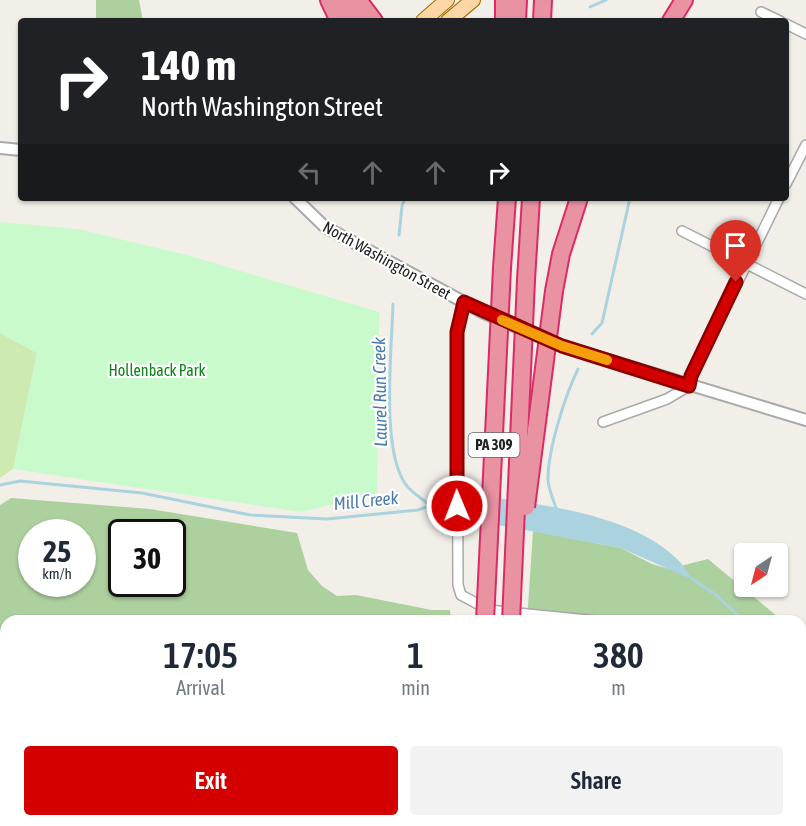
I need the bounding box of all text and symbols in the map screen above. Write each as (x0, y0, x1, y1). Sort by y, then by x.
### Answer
text: 140 m (141, 41, 236, 89)
icon: right (42, 42, 120, 120)
text: North Washington Street (141, 91, 383, 122)
icon: left (293, 156, 326, 189)
icon: ahead (356, 156, 389, 189)
icon: ahead (419, 156, 452, 189)
icon: right (482, 156, 515, 189)
street label: North Washington Street (319, 217, 454, 304)
pin (710, 220, 761, 282)
icon: arrive (719, 229, 752, 262)
water label: Laurel Run Creek (368, 336, 391, 447)
park label: Hollenback Park (108, 361, 206, 379)
road number: PA 309 (468, 433, 520, 457)
position arrow (425, 474, 489, 538)
water label: Mill Creek (333, 487, 400, 514)
speed limit sign: 30 (108, 519, 186, 597)
text: 25 (43, 534, 71, 568)
north arrow (734, 543, 788, 597)
map controls (734, 543, 788, 597)
text: km/h (42, 565, 72, 582)
text: 17:05 (163, 634, 238, 676)
text: 1 (407, 634, 424, 676)
text: 380 (593, 634, 644, 676)
text: Arrival (176, 676, 225, 699)
text: min (401, 676, 430, 699)
text: m (611, 676, 626, 699)
button: Exit (24, 746, 398, 815)
button: Share (410, 746, 783, 815)

